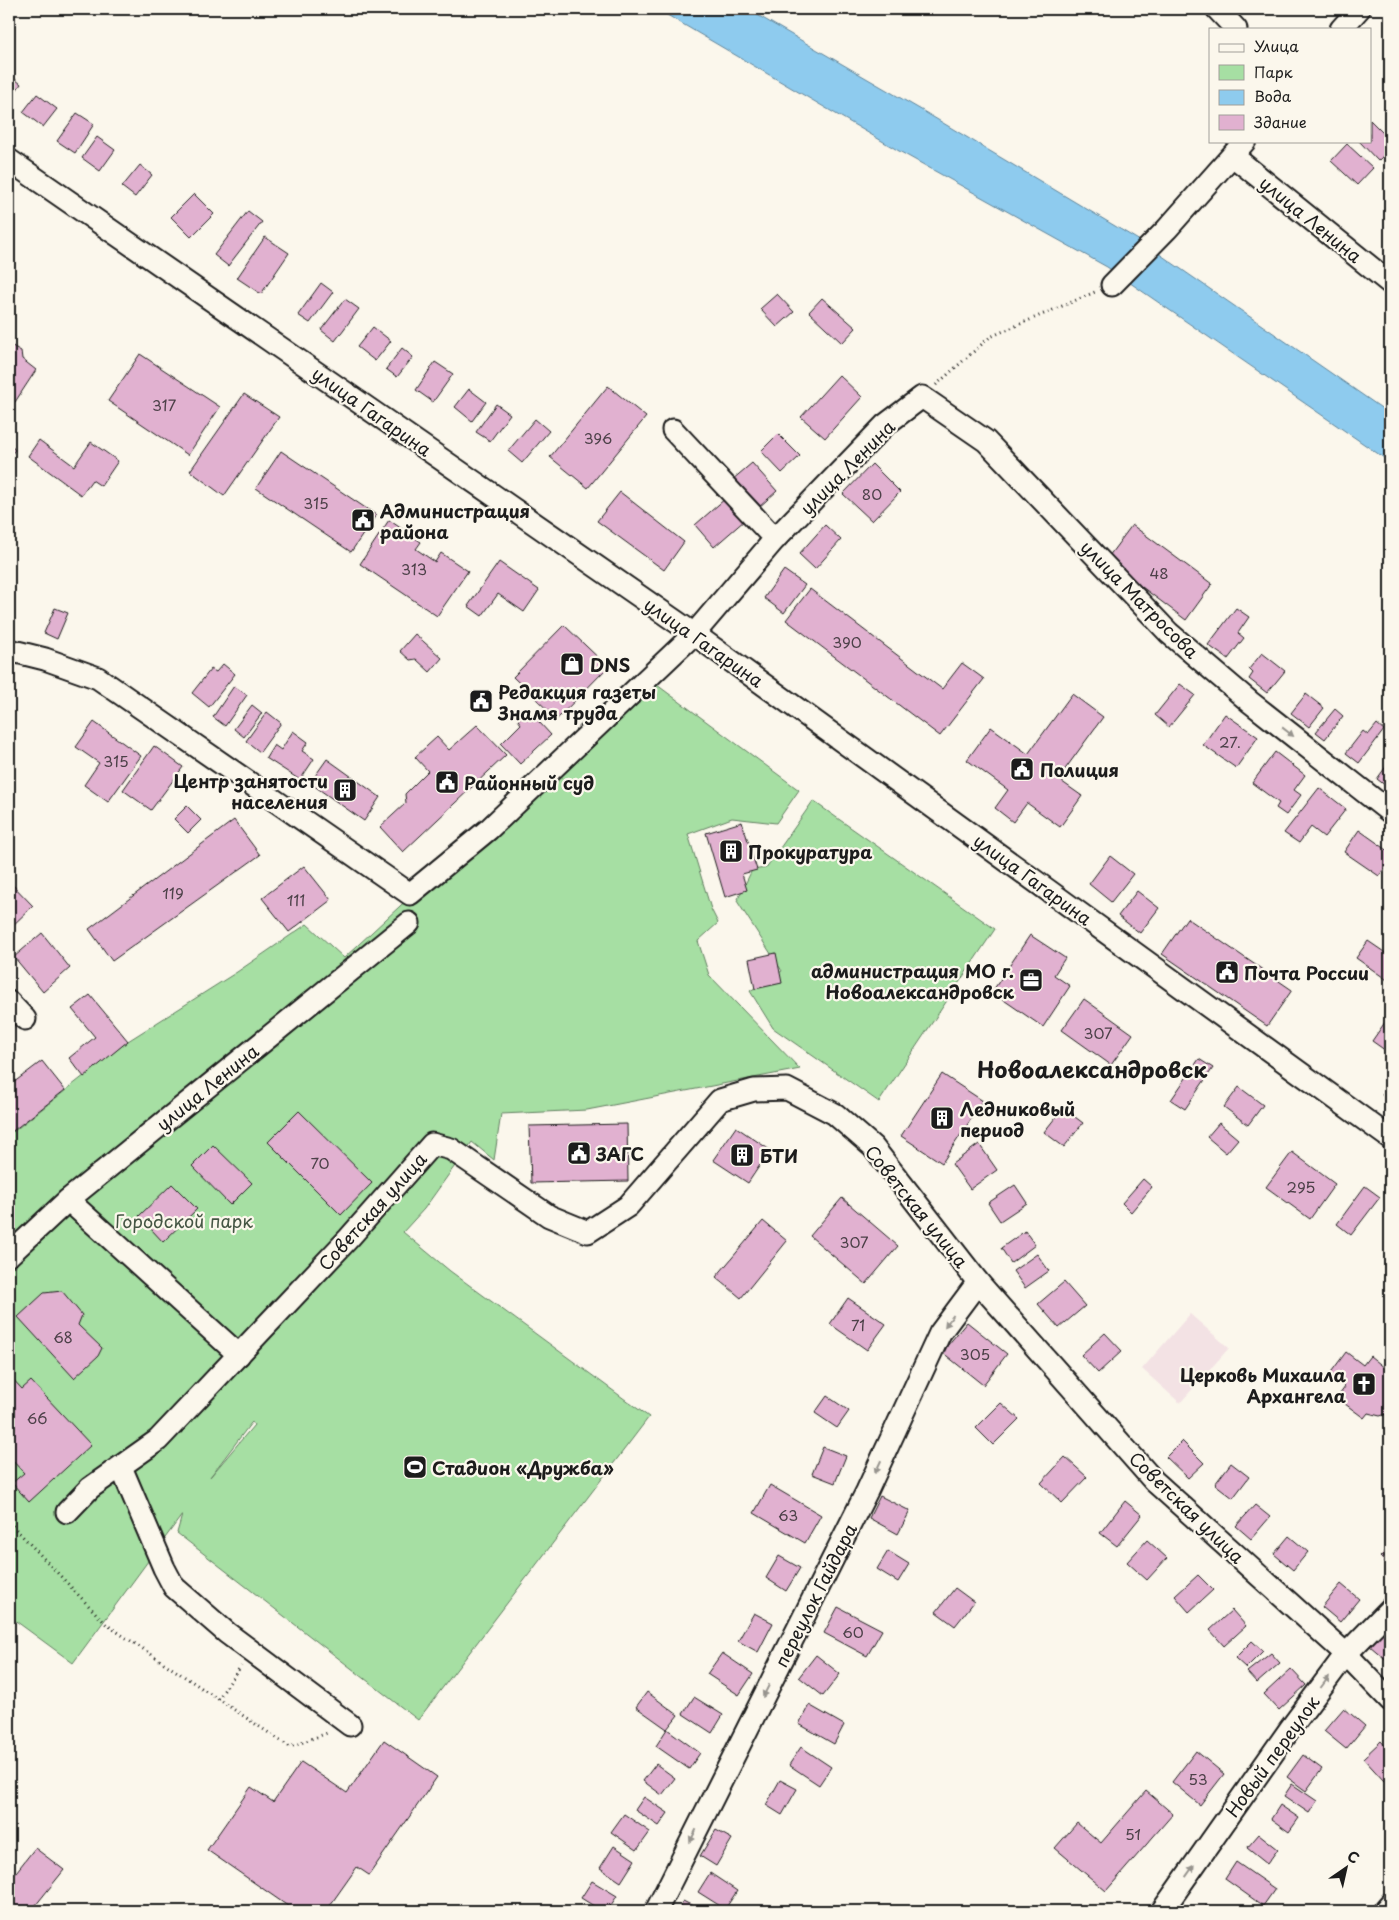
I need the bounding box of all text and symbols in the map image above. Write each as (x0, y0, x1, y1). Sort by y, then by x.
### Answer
legend (1209, 28, 1372, 142)
text: Улица (1254, 34, 1299, 57)
text: Парк (1254, 60, 1293, 83)
text: Вода (1254, 84, 1292, 107)
text: Здание (1254, 110, 1307, 133)
street label: улица Ленина (1254, 169, 1369, 269)
street label: улица Гагарина (307, 360, 438, 463)
house number: 317 (152, 393, 177, 416)
street label: улица Ленина (793, 413, 901, 521)
house number: 396 (584, 426, 612, 449)
house number: 80 (862, 482, 882, 505)
house number: 315 (303, 491, 329, 514)
place label: Администрация района (380, 497, 530, 545)
public building icon: Администрация района (350, 507, 376, 533)
street label: улица Матросова (1075, 534, 1206, 665)
house number: 313 (401, 557, 427, 580)
house number: 48 (1149, 561, 1169, 584)
street label: улица Гагарина (639, 591, 770, 694)
house number: 390 (832, 630, 862, 653)
shop icon: DNS (559, 651, 585, 677)
place label: DNS (590, 651, 631, 678)
place label: Редакция газеты Знамя труда (497, 678, 656, 726)
public building icon: Редакция газеты Знамя труда (468, 688, 494, 714)
one-way arrow (1281, 727, 1294, 738)
house number: 27. (1219, 730, 1241, 753)
house number: 315 (103, 749, 129, 772)
public building icon: Полиция (1009, 756, 1035, 782)
place label: Полиция (1040, 756, 1119, 783)
place label: Центр занятости населения (173, 767, 328, 815)
public building icon: Районный суд (434, 769, 460, 795)
place label: Районный суд (464, 769, 594, 796)
building icon: Центр занятости населения (332, 777, 358, 803)
street label: улица Гагарина (968, 827, 1098, 932)
building icon: Прокуратура (718, 838, 744, 864)
place label: Прокуратура (748, 838, 872, 865)
house number: 119 (162, 881, 184, 904)
house number: 111 (287, 888, 305, 911)
place label: администрация МО г. Новоалександровск (811, 957, 1015, 1005)
public building icon: Почта России (1214, 959, 1240, 985)
place label: Почта России (1244, 959, 1369, 986)
office icon: администрация МО г. Новоалександровск (1018, 967, 1044, 993)
house number: 307 (1084, 1021, 1113, 1044)
street label: улица Ленина (150, 1037, 265, 1137)
district label: Новоалександровск (977, 1052, 1208, 1085)
place label: Ледниковый период (960, 1095, 1075, 1143)
building icon: Ледниковый период (929, 1105, 955, 1131)
street label: Советская улица (859, 1139, 975, 1274)
public building icon: ЗАГС (566, 1140, 592, 1166)
place label: ЗАГС (595, 1140, 644, 1167)
building icon: БТИ (729, 1142, 755, 1168)
place label: БТИ (760, 1142, 798, 1169)
street label: Советская улица (311, 1145, 433, 1276)
house number: 70 (310, 1151, 330, 1174)
house number: 295 (1287, 1175, 1315, 1198)
park label: Городской парк (115, 1207, 253, 1234)
house number: 307 (840, 1230, 869, 1253)
house number: 71 (851, 1313, 865, 1336)
one-way arrow (943, 1314, 954, 1327)
house number: 68 (53, 1325, 73, 1348)
house number: 305 (960, 1342, 990, 1365)
place label: Церковь Михаила Архангела (1180, 1361, 1346, 1409)
church icon: Церковь Михаила Архангела (1351, 1371, 1377, 1397)
house number: 66 (27, 1406, 47, 1429)
street label: Советская улица (1123, 1445, 1251, 1570)
sports icon: Стадион «Дружба» (402, 1454, 428, 1480)
place label: Стадион «Дружба» (432, 1454, 614, 1481)
one-way arrow (874, 1460, 882, 1474)
house number: 63 (778, 1503, 798, 1526)
street label: переулок Гайдара (767, 1518, 863, 1672)
house number: 60 (842, 1620, 864, 1643)
one-way arrow (1320, 1675, 1330, 1689)
one-way arrow (762, 1684, 770, 1698)
street label: Новый переулок (1218, 1689, 1326, 1823)
house number: 53 (1188, 1767, 1208, 1790)
house number: 51 (1125, 1822, 1141, 1845)
one-way arrow (689, 1829, 697, 1843)
north arrow (1322, 1842, 1372, 1892)
text: С (1343, 1845, 1364, 1868)
one-way arrow (1185, 1864, 1195, 1878)

